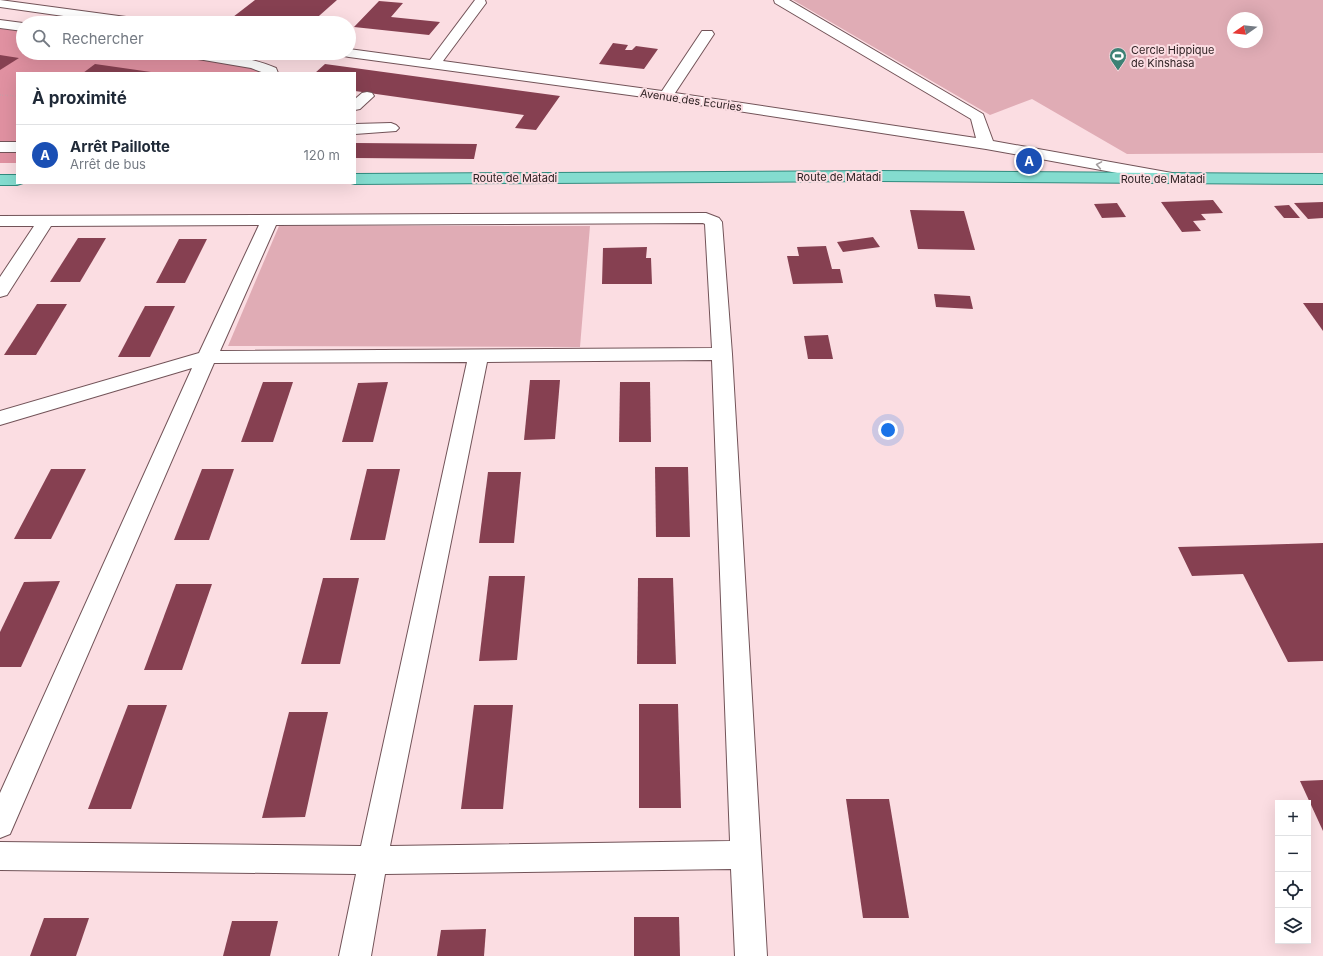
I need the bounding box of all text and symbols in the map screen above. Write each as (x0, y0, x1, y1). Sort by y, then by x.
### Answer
north arrow (1227, 12, 1263, 48)
search box (16, 16, 356, 60)
icon: search (30, 27, 52, 49)
text: Rechercher (62, 29, 144, 48)
place label: Cercle Hippique de Kinshasa (1131, 43, 1215, 70)
sports icon: Cercle Hippique de Kinshasa (1108, 46, 1128, 71)
street label: Avenue des Ecuries (639, 86, 743, 114)
text: À proximité (32, 88, 127, 108)
text: Arrêt Paillotte (70, 137, 170, 156)
pin: A (1016, 146, 1042, 176)
text: A (40, 147, 50, 163)
text: 120 m (304, 147, 340, 163)
text: Arrêt de bus (70, 156, 146, 172)
one-way arrow (1096, 161, 1102, 169)
street label: Route de Matadi (797, 170, 881, 184)
street label: Route de Matadi (473, 171, 557, 185)
street label: Route de Matadi (1121, 172, 1205, 186)
your location (878, 420, 898, 440)
map controls (1275, 800, 1311, 944)
button: + (1275, 800, 1311, 836)
button: − (1275, 836, 1311, 872)
button: locate (1275, 872, 1311, 908)
button: layers (1275, 908, 1311, 944)

